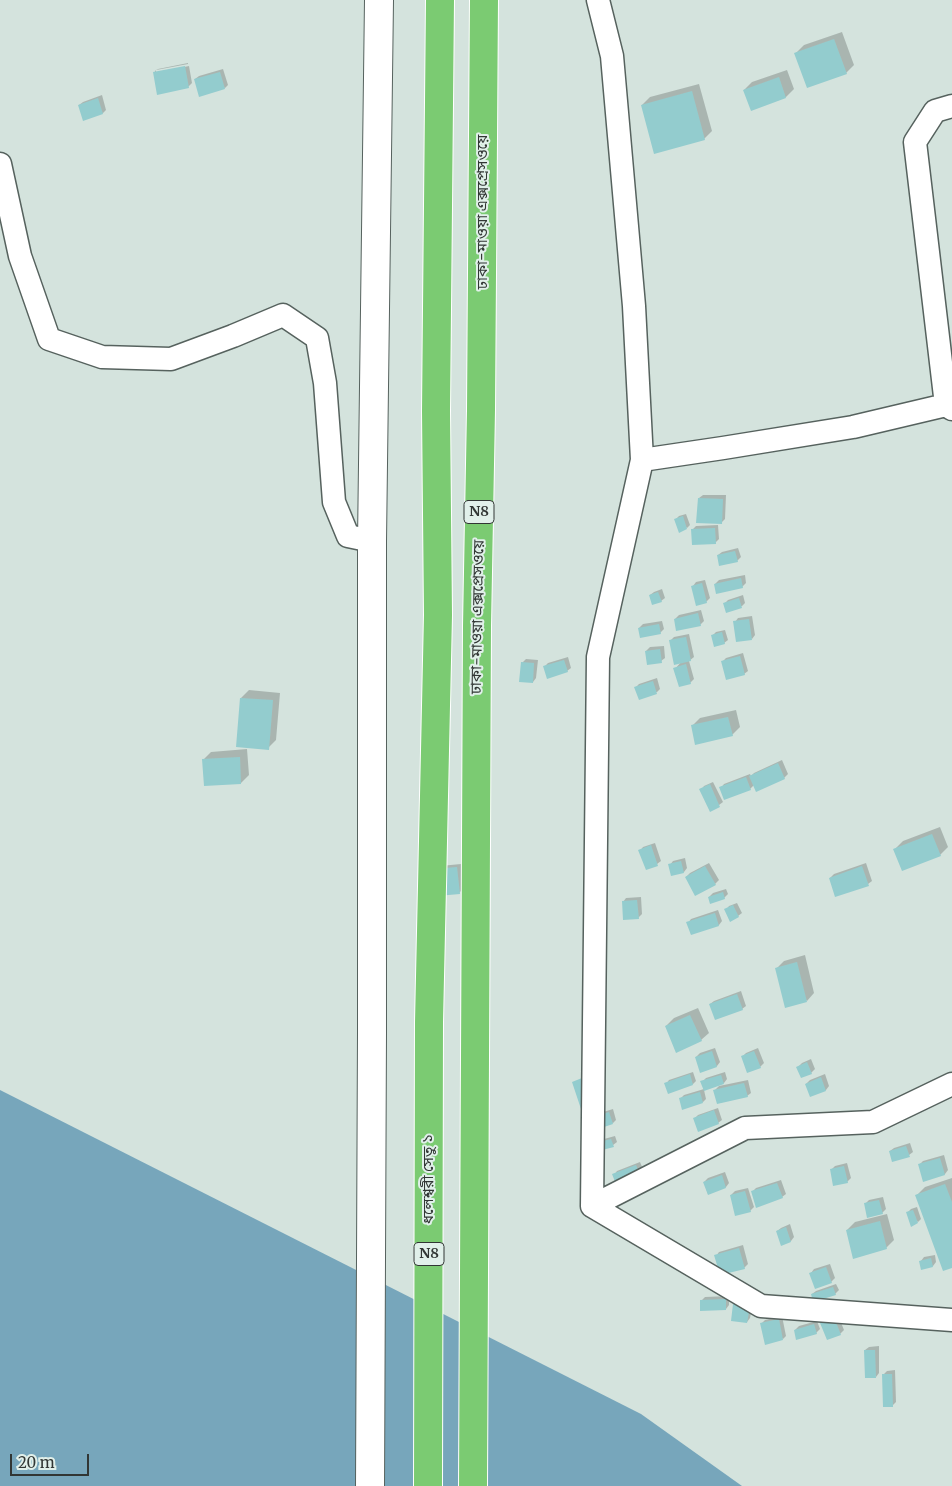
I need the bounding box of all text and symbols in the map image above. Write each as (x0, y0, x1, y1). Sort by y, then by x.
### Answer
street label: ঢাকা-মাওয়া এক্সপ্রেসওয়ে (474, 135, 492, 289)
road number: N8 (464, 501, 494, 524)
street label: ঢাকা-মাওয়া এক্সপ্রেসওয়ে (468, 540, 488, 694)
street label: ধলেশ্বরী সেতু ১ (420, 1134, 438, 1224)
road number: N8 (414, 1242, 444, 1266)
scale bar (12, 1444, 91, 1476)
text: 20 m (18, 1453, 55, 1472)

